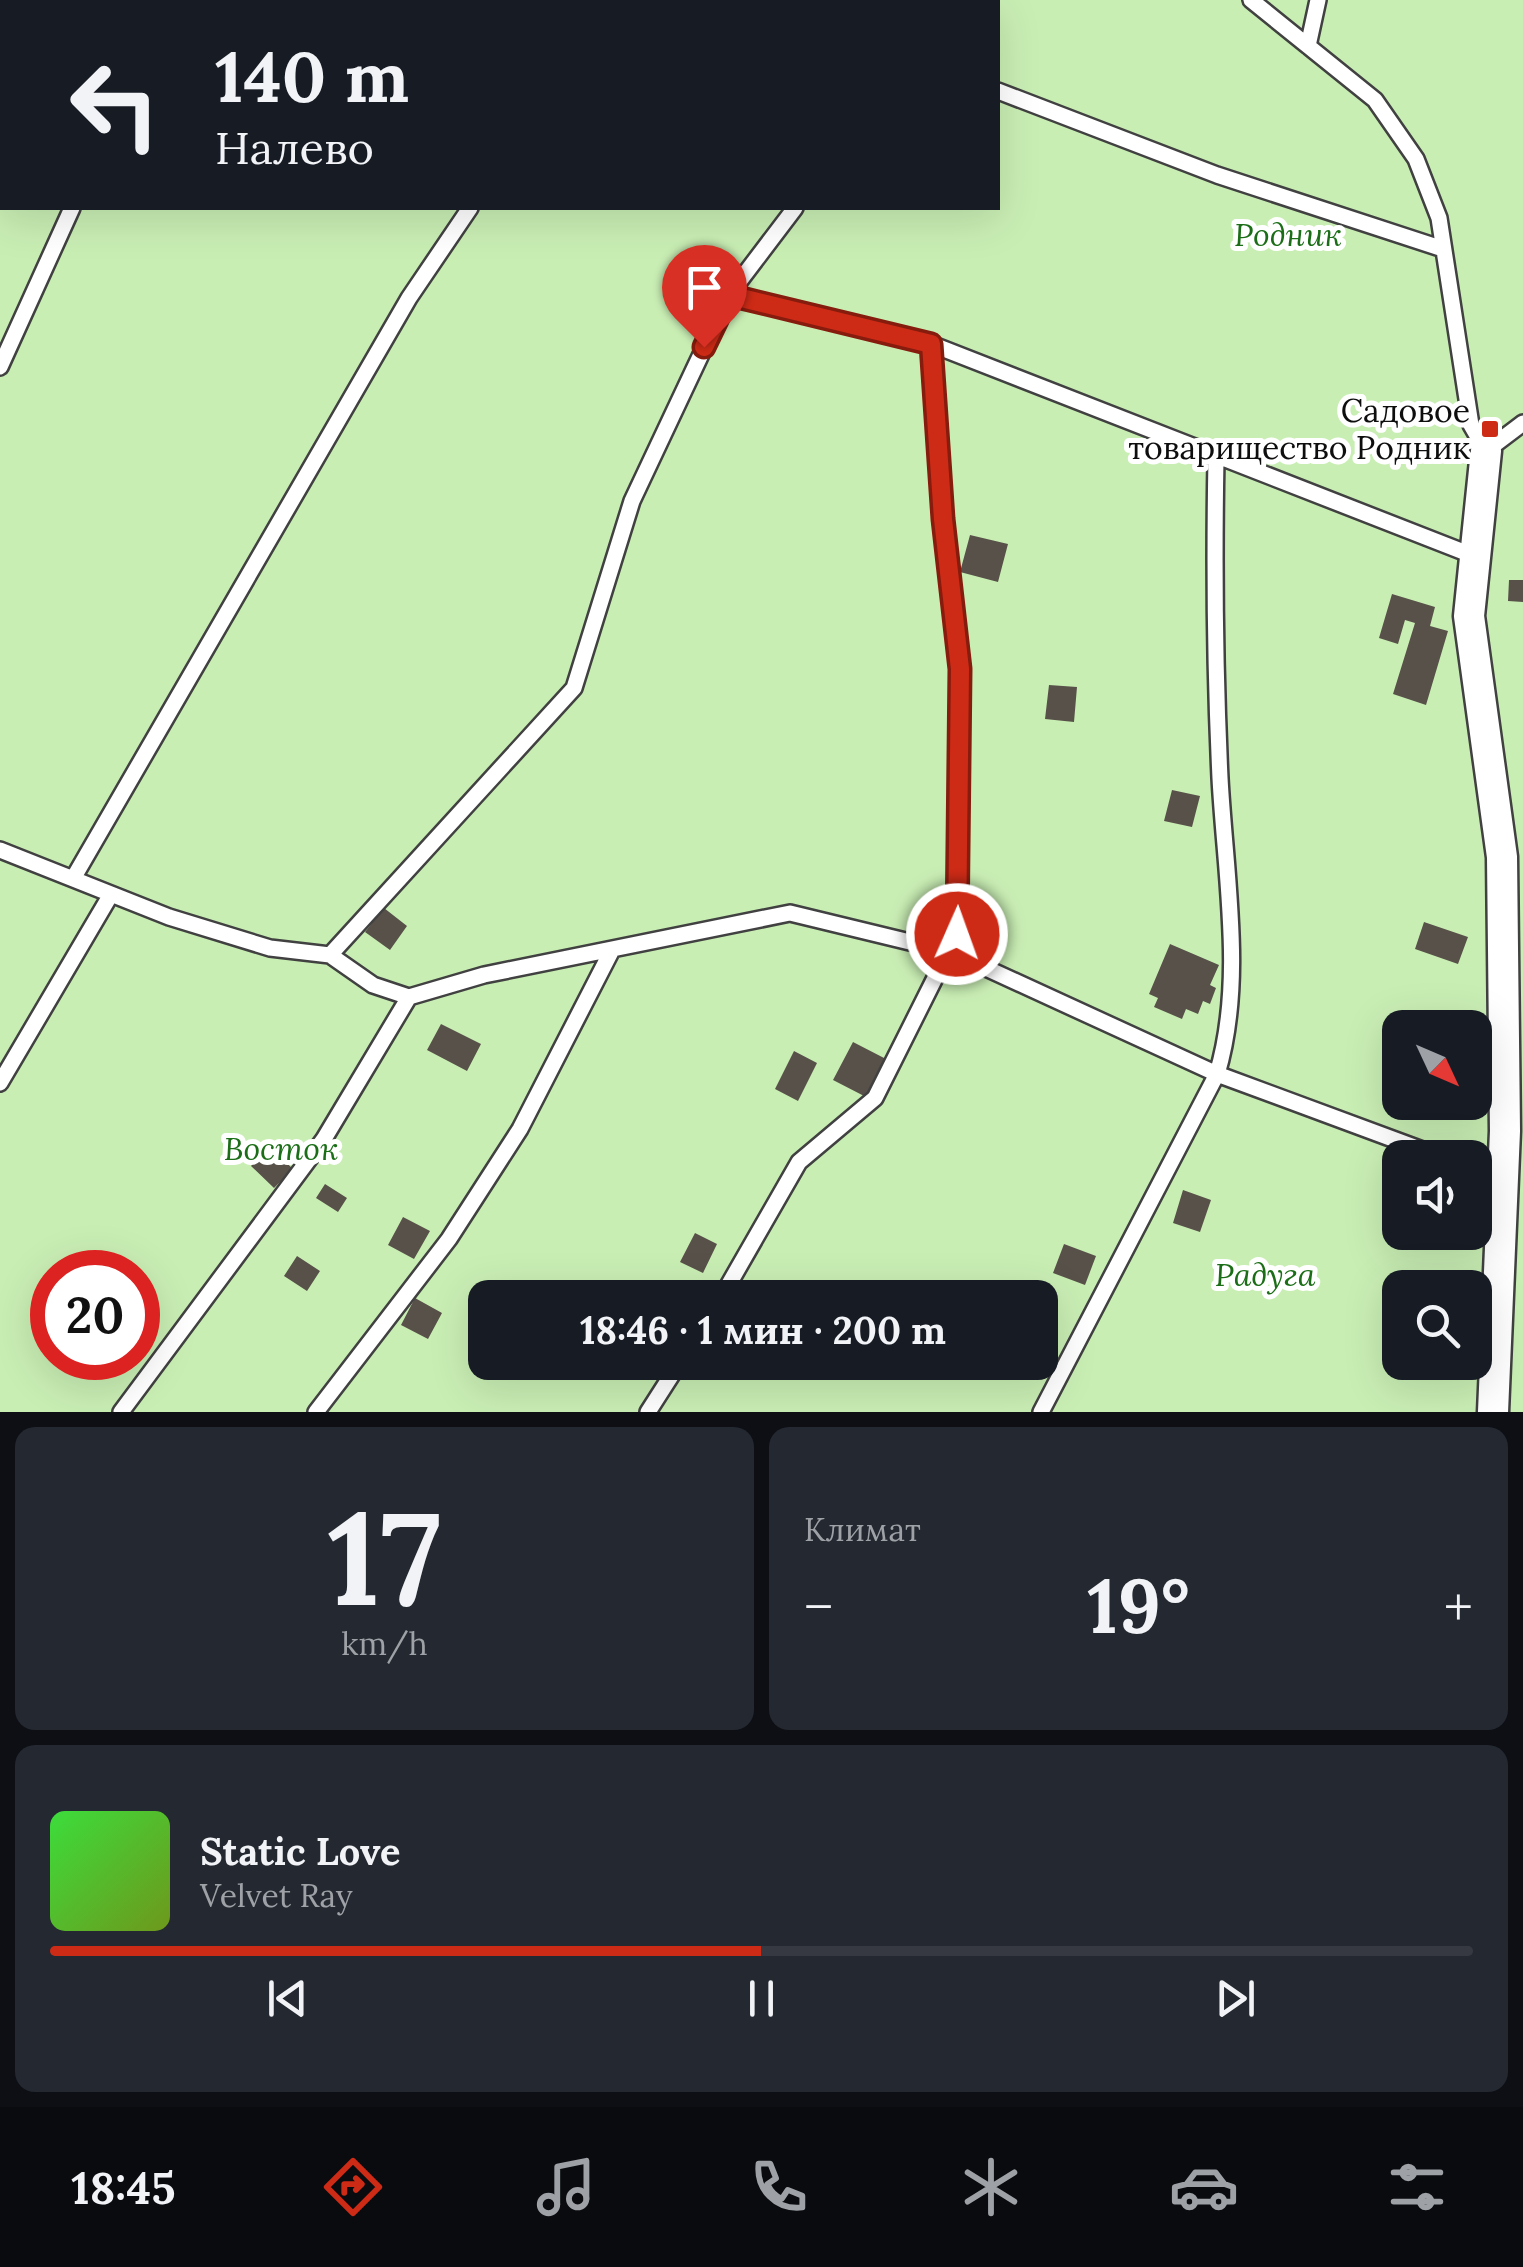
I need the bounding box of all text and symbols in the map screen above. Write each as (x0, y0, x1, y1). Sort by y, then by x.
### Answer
text: 140 m (215, 32, 409, 121)
icon: left (50, 40, 180, 170)
text: Налево (215, 119, 374, 176)
park label: Родник (1234, 214, 1342, 255)
pin (662, 245, 747, 348)
icon: arrive (677, 260, 732, 315)
place label: Садовое товарищество Родник (1128, 390, 1470, 468)
marker: Садовое товарищество Родник (1479, 418, 1501, 440)
position arrow (905, 882, 1009, 986)
north arrow (1382, 1010, 1492, 1120)
map controls (1382, 1010, 1492, 1380)
park label: Восток (224, 1128, 338, 1169)
button: sound (1382, 1140, 1492, 1250)
speed limit sign: 20 (30, 1250, 160, 1380)
park label: Радуга (1215, 1254, 1316, 1295)
button: search (1382, 1270, 1492, 1380)
text: 18:46 · 1 мин · 200 m (580, 1306, 946, 1354)
text: 17 (328, 1474, 441, 1641)
text: Климат (804, 1509, 921, 1550)
text: 19° (1087, 1558, 1190, 1654)
text: − (804, 1572, 833, 1642)
text: + (1444, 1572, 1473, 1642)
text: km/h (341, 1623, 428, 1664)
text: Static Love (200, 1827, 400, 1875)
text: Velvet Ray (200, 1875, 353, 1916)
icon: previous (260, 1971, 315, 2026)
icon: pause (734, 1971, 789, 2026)
icon: next (1208, 1971, 1263, 2026)
icon: directions (318, 2152, 388, 2222)
icon: music (531, 2152, 601, 2222)
icon: phone (744, 2152, 814, 2222)
icon: climate (956, 2152, 1026, 2222)
icon: car (1169, 2152, 1239, 2222)
icon: filters (1382, 2152, 1452, 2222)
text: 18:45 (71, 2159, 176, 2216)

